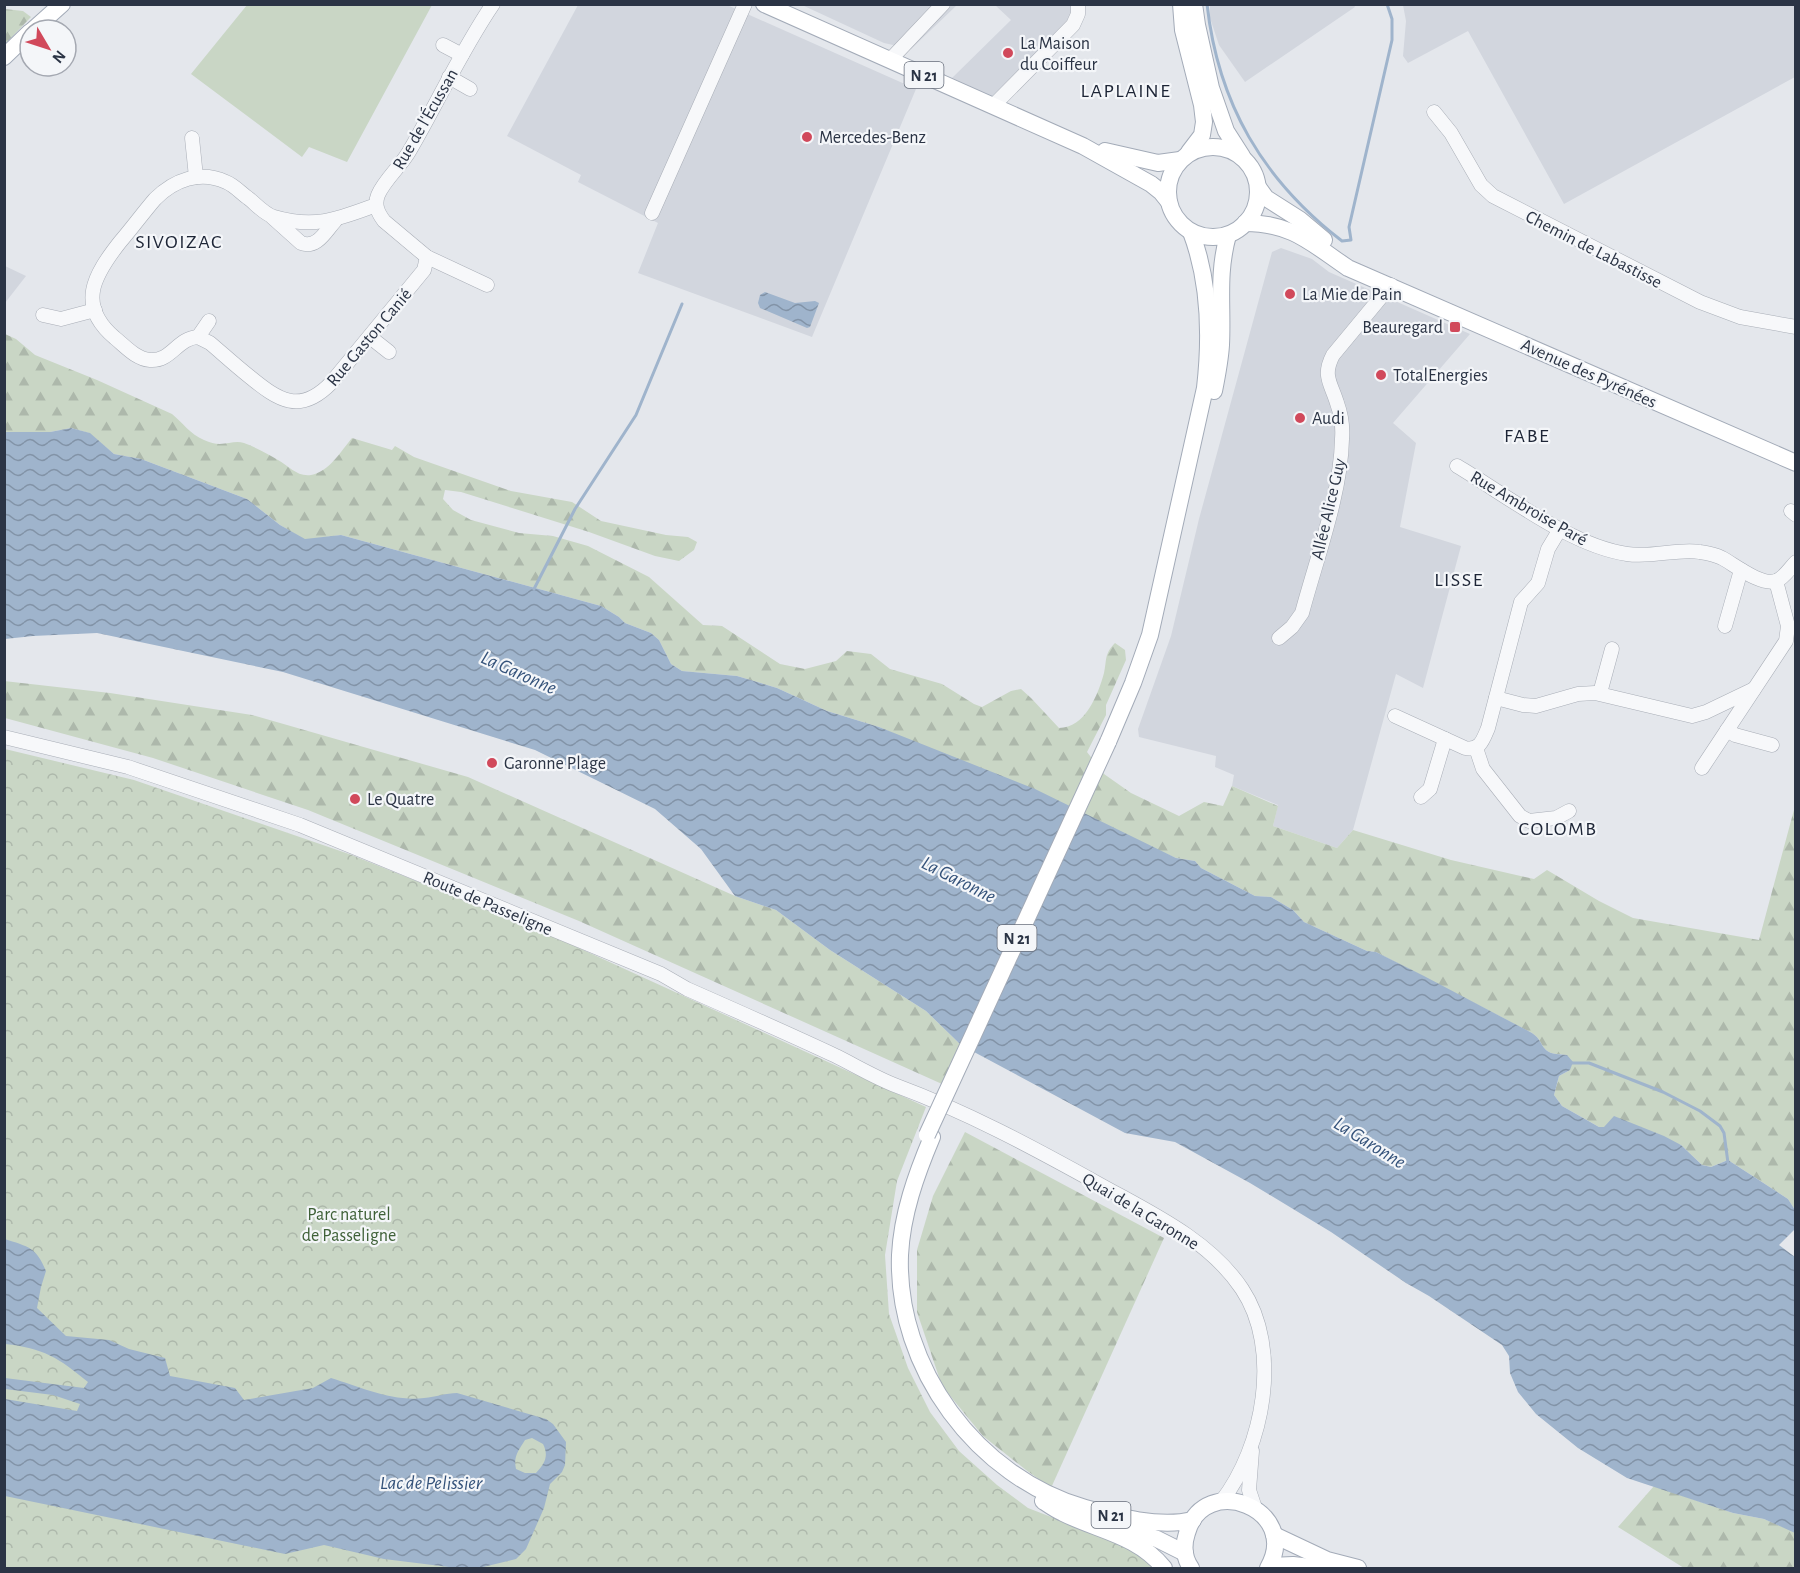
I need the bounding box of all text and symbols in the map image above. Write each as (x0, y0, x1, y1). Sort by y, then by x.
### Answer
north arrow (18, 18, 78, 78)
place label: La Maison du Coiffeur (1020, 35, 1098, 74)
marker: La Maison du Coiffeur (1001, 46, 1015, 60)
text: N (49, 47, 69, 66)
road number: N 21 (904, 62, 944, 88)
street label: Rue de l'Écussan (387, 65, 462, 173)
district label: LAPLAINE (1081, 81, 1171, 101)
place label: Mercedes-Benz (819, 129, 926, 147)
marker: Mercedes-Benz (800, 130, 814, 144)
street label: Chemin de Labastisse (1522, 208, 1665, 292)
district label: SIVOIZAC (135, 232, 223, 252)
street label: Rue Gaston Canié (324, 285, 416, 390)
place label: La Mie de Pain (1302, 286, 1402, 304)
marker: La Mie de Pain (1283, 287, 1297, 301)
place label: Beauregard (1362, 319, 1443, 337)
marker: Beauregard (1448, 320, 1462, 334)
street label: Avenue des Pyrénées (1518, 336, 1659, 412)
place label: TotalEnergies (1393, 367, 1488, 385)
marker: TotalEnergies (1374, 368, 1388, 382)
place label: Audi (1312, 410, 1345, 428)
marker: Audi (1293, 411, 1307, 425)
district label: FABE (1504, 426, 1550, 446)
street label: Allée Alice Guy (1309, 457, 1349, 562)
street label: Rue Ambroise Paré (1467, 468, 1590, 550)
district label: LISSE (1434, 570, 1484, 590)
water label: La Garonne (478, 647, 560, 699)
place label: Garonne Plage (504, 755, 606, 773)
marker: Garonne Plage (485, 756, 499, 770)
place label: Le Quatre (367, 791, 434, 809)
marker: Le Quatre (348, 792, 362, 806)
district label: COLOMB (1519, 819, 1597, 839)
water label: La Garonne (918, 853, 999, 907)
street label: Route de Passeligne (420, 869, 555, 939)
road number: N 21 (998, 925, 1036, 951)
water label: La Garonne (1330, 1113, 1409, 1173)
street label: Quai de la Garonne (1079, 1170, 1202, 1254)
park label: Parc naturel de Passeligne (302, 1206, 396, 1245)
water label: Lac de Pelissier (380, 1473, 483, 1493)
road number: N 21 (1092, 1502, 1130, 1528)

